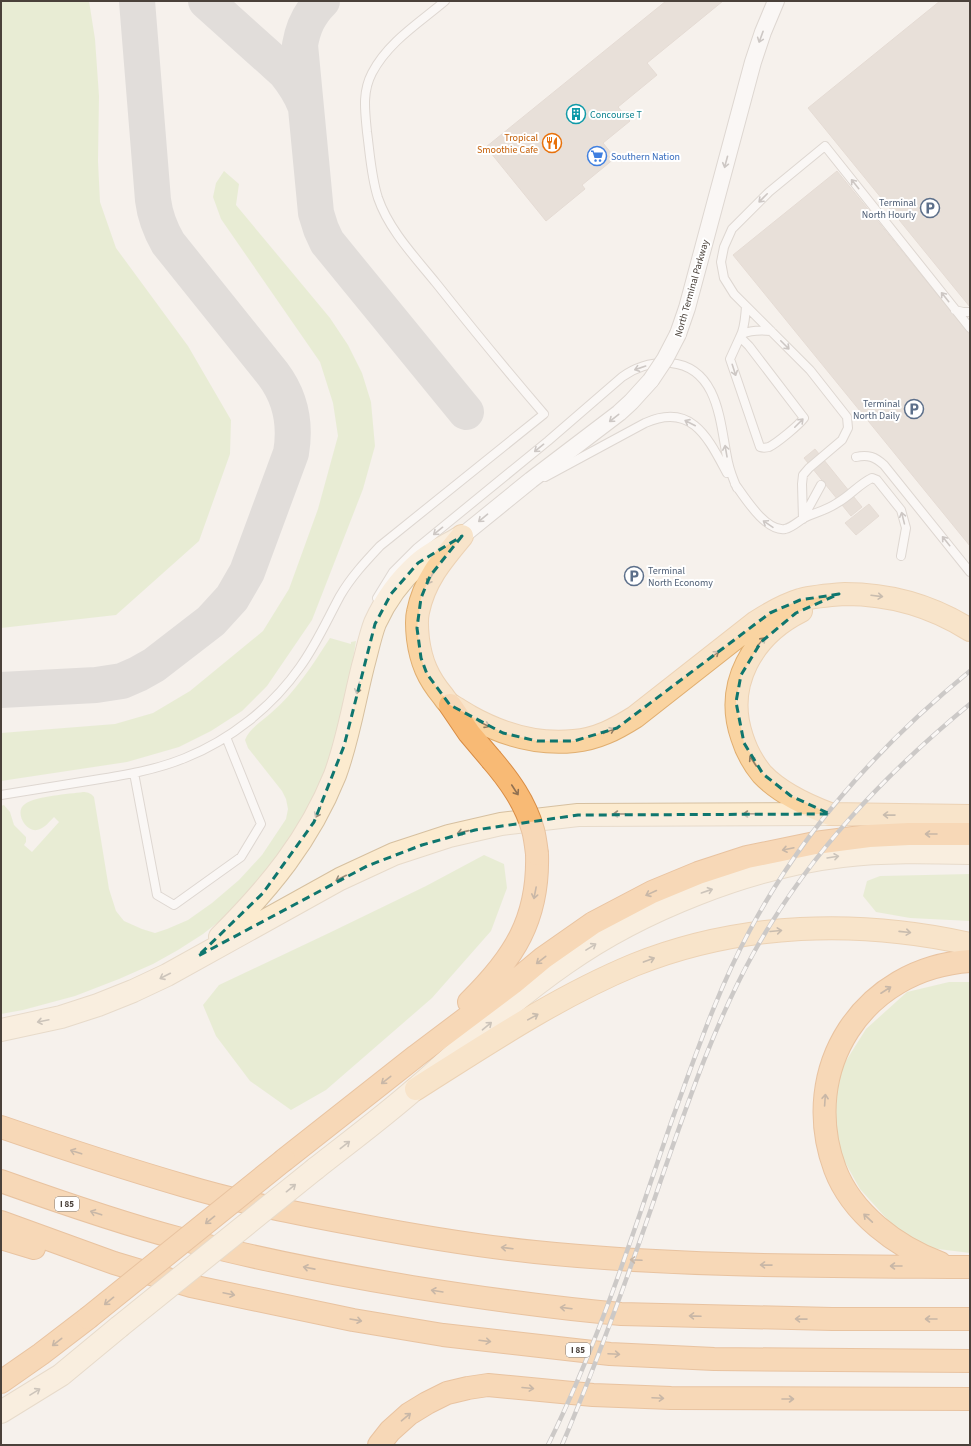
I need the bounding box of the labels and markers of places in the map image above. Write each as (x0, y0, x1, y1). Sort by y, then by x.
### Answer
building icon: Concourse T (565, 103, 587, 125)
place label: Concourse T (590, 108, 642, 122)
place label: Tropical Smoothie Cafe (477, 131, 538, 157)
restaurant icon: Tropical Smoothie Cafe (541, 132, 563, 154)
supermarket icon: Southern Nation (586, 145, 608, 167)
place label: Southern Nation (611, 150, 680, 164)
place label: Terminal North Hourly (862, 196, 916, 222)
parking icon: Terminal North Hourly (919, 197, 941, 219)
place label: Terminal North Daily (853, 397, 900, 423)
parking icon: Terminal North Daily (903, 398, 925, 420)
place label: Terminal North Economy (648, 564, 713, 590)
parking icon: Terminal North Economy (623, 565, 645, 587)

